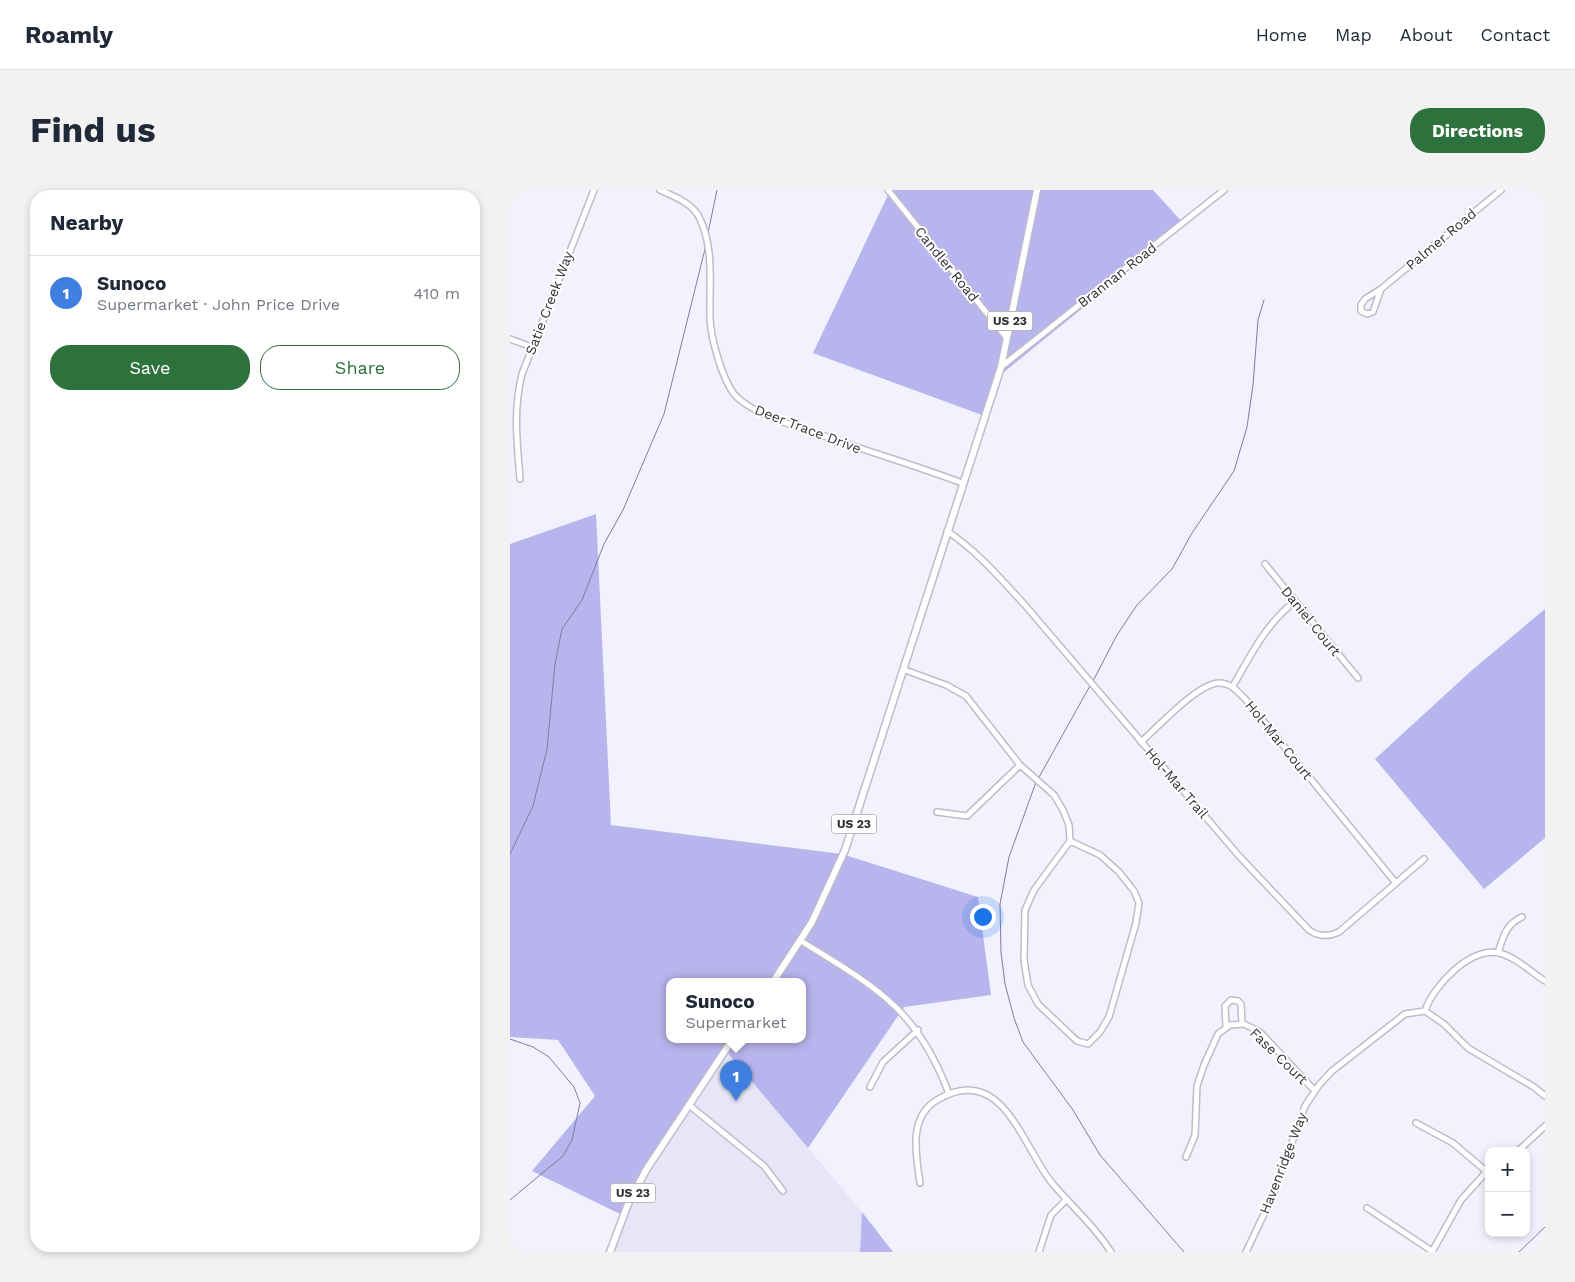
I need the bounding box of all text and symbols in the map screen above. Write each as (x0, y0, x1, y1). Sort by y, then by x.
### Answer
text: Roamly (25, 21, 113, 49)
text: Home (1256, 24, 1307, 45)
text: Map (1335, 24, 1372, 45)
text: About (1400, 24, 1452, 45)
text: Contact (1480, 24, 1550, 45)
button: Directions (1410, 108, 1545, 153)
text: Find us (30, 109, 156, 151)
street label: Palmer Road (1403, 205, 1479, 273)
text: Nearby (50, 210, 123, 235)
street label: Candler Road (912, 223, 982, 305)
street label: Brannan Road (1074, 239, 1160, 311)
street label: Satie Creek Way (522, 248, 576, 357)
text: Sunoco (97, 272, 166, 295)
text: 1 (63, 284, 69, 303)
text: 410 m (414, 284, 460, 303)
text: Supermarket · John Price Drive (97, 295, 340, 314)
road number: US 23 (988, 312, 1032, 330)
button: Save (50, 345, 250, 390)
button: Share (260, 345, 460, 390)
street label: Deer Trace Drive (753, 401, 863, 457)
street label: Daniel Court (1278, 583, 1344, 659)
street label: Hol-Mar Court (1242, 697, 1316, 783)
street label: Hol-Mar Trail (1142, 745, 1212, 822)
road number: US 23 (832, 814, 876, 834)
your location (970, 904, 996, 930)
popup (666, 978, 806, 1043)
text: Sunoco (685, 990, 755, 1013)
text: Supermarket (685, 1013, 787, 1032)
street label: Fase Court (1247, 1025, 1311, 1087)
pin: 1 (720, 1060, 752, 1101)
street label: Havenridge Way (1256, 1109, 1310, 1216)
map controls (1485, 1147, 1530, 1237)
button: + (1485, 1147, 1530, 1192)
road number: US 23 (610, 1184, 656, 1202)
button: − (1485, 1192, 1530, 1237)

